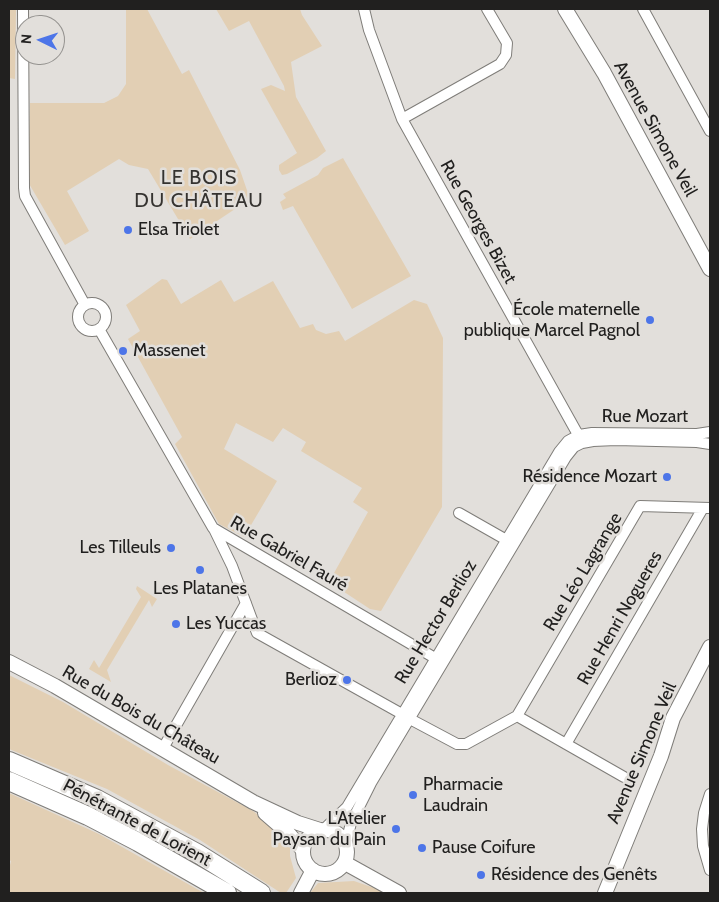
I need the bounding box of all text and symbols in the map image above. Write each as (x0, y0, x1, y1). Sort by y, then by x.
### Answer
north arrow (15, 15, 65, 65)
text: N (17, 33, 35, 45)
street label: Avenue Simone Veil (609, 57, 701, 201)
street label: Rue Georges Bizet (435, 157, 521, 287)
district label: LE BOIS DU CHÂTEAU (133, 166, 265, 213)
place label: Elsa Triolet (138, 219, 219, 241)
marker: Elsa Triolet (122, 224, 134, 236)
place label: École maternelle publique Marcel Pagnol (464, 299, 640, 342)
marker: École maternelle publique Marcel Pagnol (644, 314, 656, 326)
place label: Massenet (133, 340, 206, 362)
marker: Massenet (117, 345, 129, 357)
street label: Rue Mozart (602, 406, 688, 428)
place label: Résidence Mozart (522, 466, 657, 488)
marker: Résidence Mozart (661, 471, 673, 483)
street label: Rue Léo Lagrange (539, 509, 627, 635)
street label: Rue Gabriel Fauré (226, 512, 352, 596)
place label: Les Tilleuls (79, 537, 161, 559)
marker: Les Tilleuls (165, 542, 177, 554)
street label: Rue Henri Nogueres (573, 547, 667, 689)
street label: Rue Hector Berlioz (391, 556, 481, 688)
marker: Les Platanes (194, 564, 206, 576)
place label: Les Platanes (153, 578, 247, 600)
place label: Les Yuccas (186, 613, 266, 635)
marker: Les Yuccas (170, 618, 182, 630)
street label: Rue du Bois du Château (58, 661, 224, 769)
place label: Berlioz (285, 669, 337, 691)
marker: Berlioz (341, 674, 353, 686)
street label: Avenue Simone Veil (602, 679, 682, 827)
place label: Pharmacie Laudrain (423, 774, 503, 816)
street label: Pénétrante de Lorient (59, 775, 215, 871)
marker: Pharmacie Laudrain (407, 789, 419, 801)
place label: L'Atelier Paysan du Pain (272, 808, 386, 851)
marker: L'Atelier Paysan du Pain (390, 823, 402, 835)
place label: Pause Coifure (432, 837, 535, 859)
marker: Pause Coifure (416, 842, 428, 854)
place label: Résidence des Genêts (491, 864, 657, 886)
marker: Résidence des Genêts (475, 869, 487, 881)

